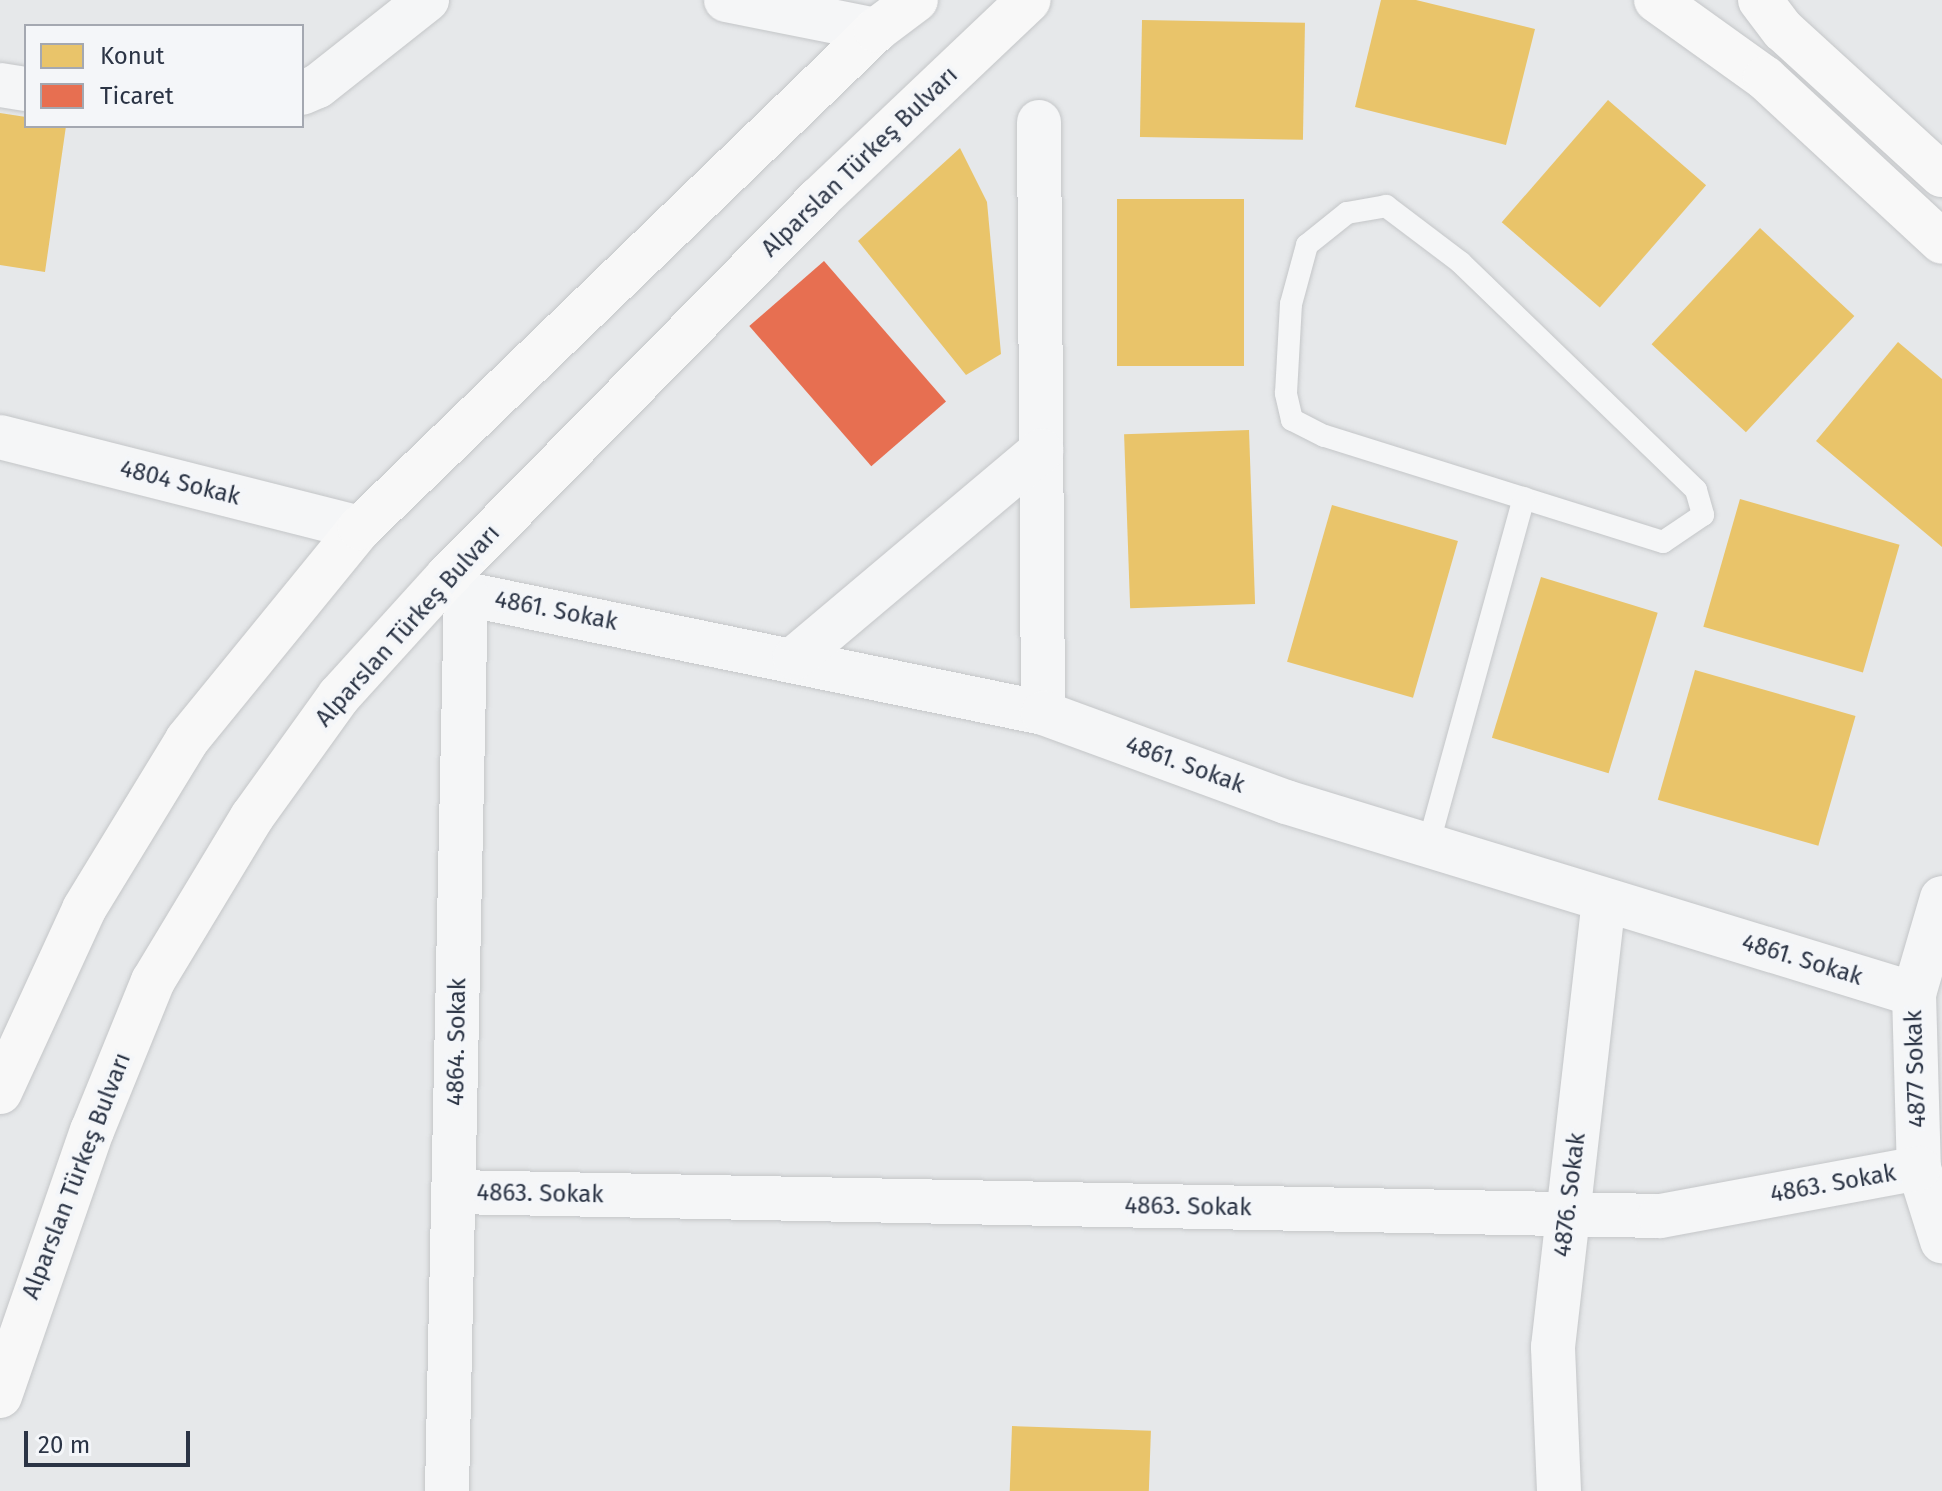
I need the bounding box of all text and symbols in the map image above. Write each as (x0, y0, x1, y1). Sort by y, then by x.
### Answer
legend (24, 24, 304, 128)
text: Konut (100, 42, 165, 70)
street label: Alparslan Türkeş Bulvarı (756, 61, 964, 263)
text: Ticaret (100, 82, 174, 110)
street label: 4804 Sokak (117, 454, 243, 512)
street label: Alparslan Türkeş Bulvarı (310, 519, 506, 733)
street label: 4861. Sokak (492, 585, 620, 637)
street label: 4861. Sokak (1122, 730, 1248, 800)
street label: 4861. Sokak (1738, 928, 1866, 992)
street label: 4864. Sokak (441, 978, 473, 1106)
street label: 4877 Sokak (1900, 1010, 1932, 1128)
street label: Alparslan Türkeş Bulvarı (17, 1049, 137, 1303)
street label: 4876. Sokak (1548, 1131, 1592, 1259)
street label: 4863. Sokak (1768, 1159, 1898, 1209)
street label: 4863. Sokak (476, 1178, 604, 1210)
street label: 4863. Sokak (1124, 1191, 1252, 1223)
scale bar (28, 1415, 194, 1465)
text: 20 m (38, 1431, 90, 1459)

